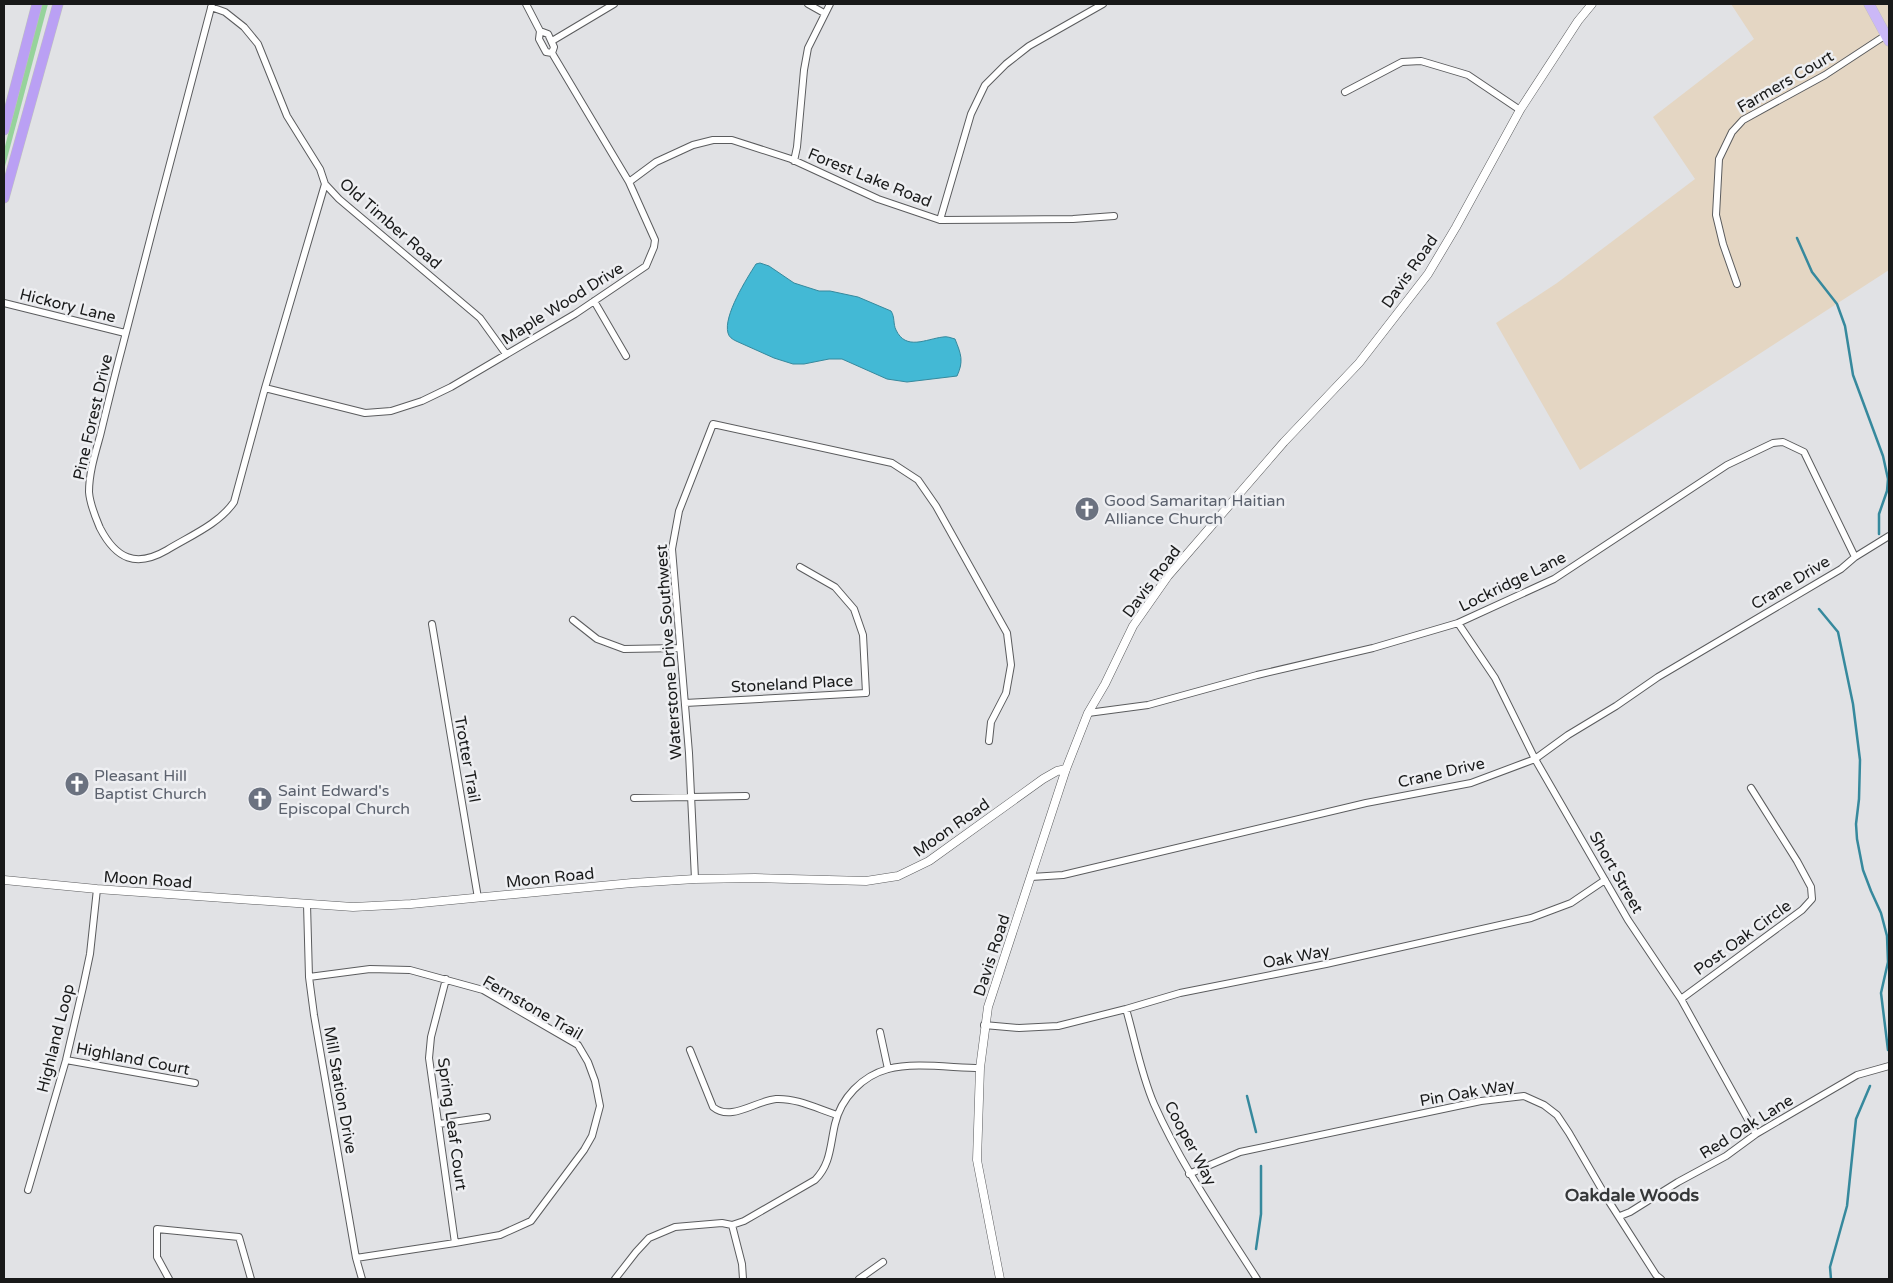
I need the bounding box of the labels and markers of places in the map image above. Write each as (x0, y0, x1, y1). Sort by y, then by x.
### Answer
place label: Good Samaritan Haitian Alliance Church (1104, 491, 1285, 529)
church icon: Good Samaritan Haitian Alliance Church (1074, 496, 1100, 522)
place label: Pleasant Hill Baptist Church (94, 766, 207, 804)
church icon: Pleasant Hill Baptist Church (64, 771, 90, 797)
place label: Saint Edward's Episcopal Church (278, 781, 410, 819)
church icon: Saint Edward's Episcopal Church (247, 786, 273, 812)

